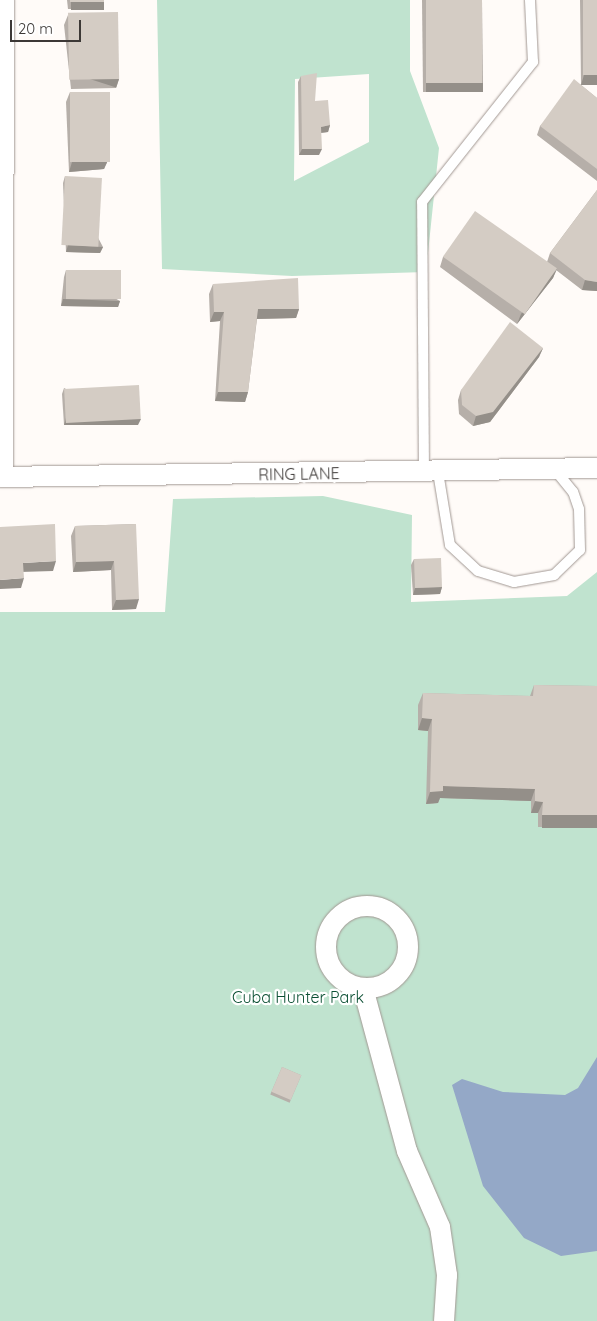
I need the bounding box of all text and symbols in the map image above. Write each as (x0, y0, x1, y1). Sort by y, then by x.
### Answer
scale bar (12, 10, 84, 42)
text: 20 m (18, 19, 53, 38)
street label: RING LANE (258, 464, 340, 484)
park label: Cuba Hunter Park (232, 987, 364, 1007)

